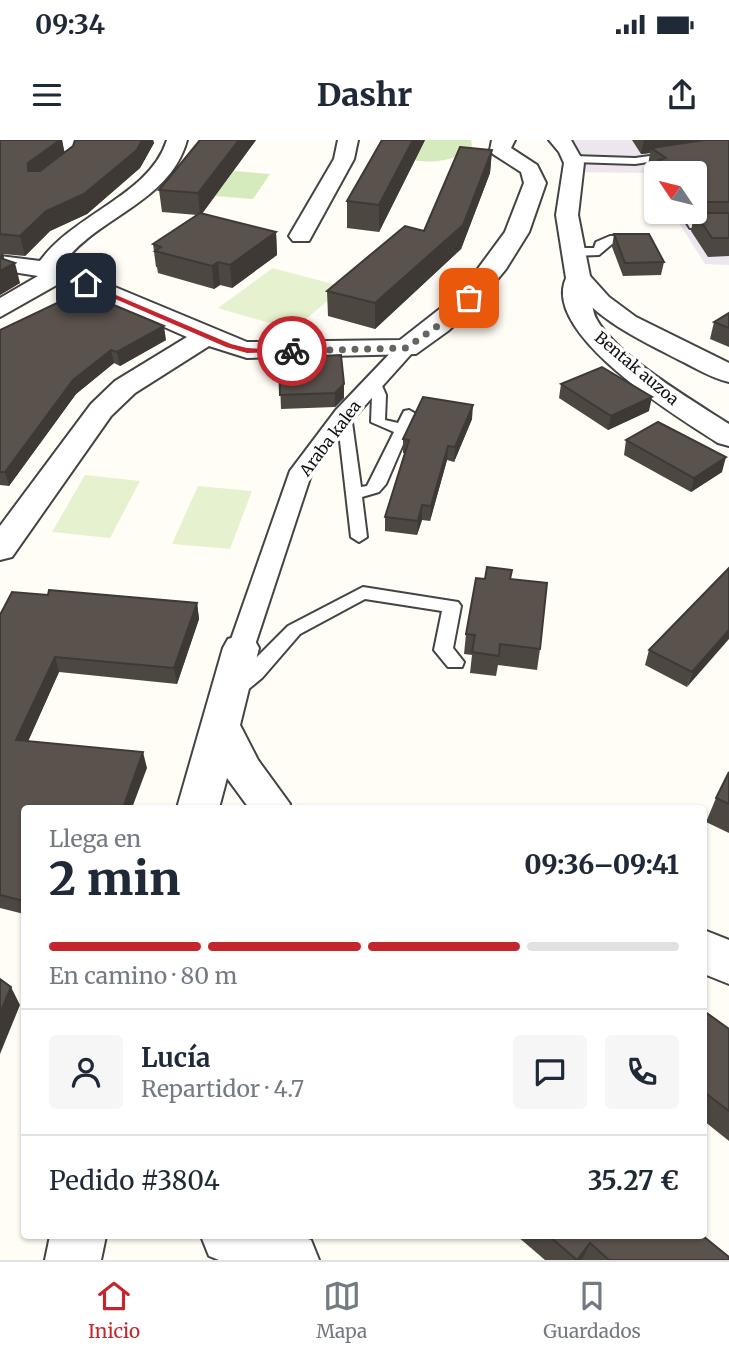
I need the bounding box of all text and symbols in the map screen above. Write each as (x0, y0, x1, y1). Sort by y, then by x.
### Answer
text: 09:34 (35, 8, 105, 41)
text: Dashr (317, 75, 412, 115)
icon: menu (28, 76, 66, 114)
icon: share (663, 76, 701, 114)
north arrow (644, 161, 707, 224)
map controls (644, 161, 707, 224)
pin (56, 253, 116, 313)
icon: home (67, 264, 105, 302)
pin (439, 268, 499, 328)
icon: bag (450, 279, 488, 317)
courier (257, 316, 327, 386)
street label: Bentak auzoa (591, 327, 684, 409)
icon: bike (273, 332, 311, 370)
street label: Araba kalea (294, 396, 365, 481)
text: Llega en (49, 824, 141, 853)
text: 09:36–09:41 (524, 848, 679, 881)
text: 2 min (49, 850, 181, 908)
text: En camino · 80 m (49, 961, 237, 990)
button: person (49, 1035, 123, 1109)
button: chat (513, 1035, 587, 1109)
button: phone (605, 1035, 679, 1109)
text: Lucía (141, 1041, 210, 1074)
text: Repartidor · 4.7 (141, 1074, 304, 1103)
text: Pedido #3804 (49, 1164, 220, 1197)
text: 35.27 € (588, 1164, 679, 1197)
tab: Inicio (88, 1277, 140, 1343)
tab: Mapa (316, 1277, 367, 1343)
tab: Guardados (543, 1277, 641, 1343)

